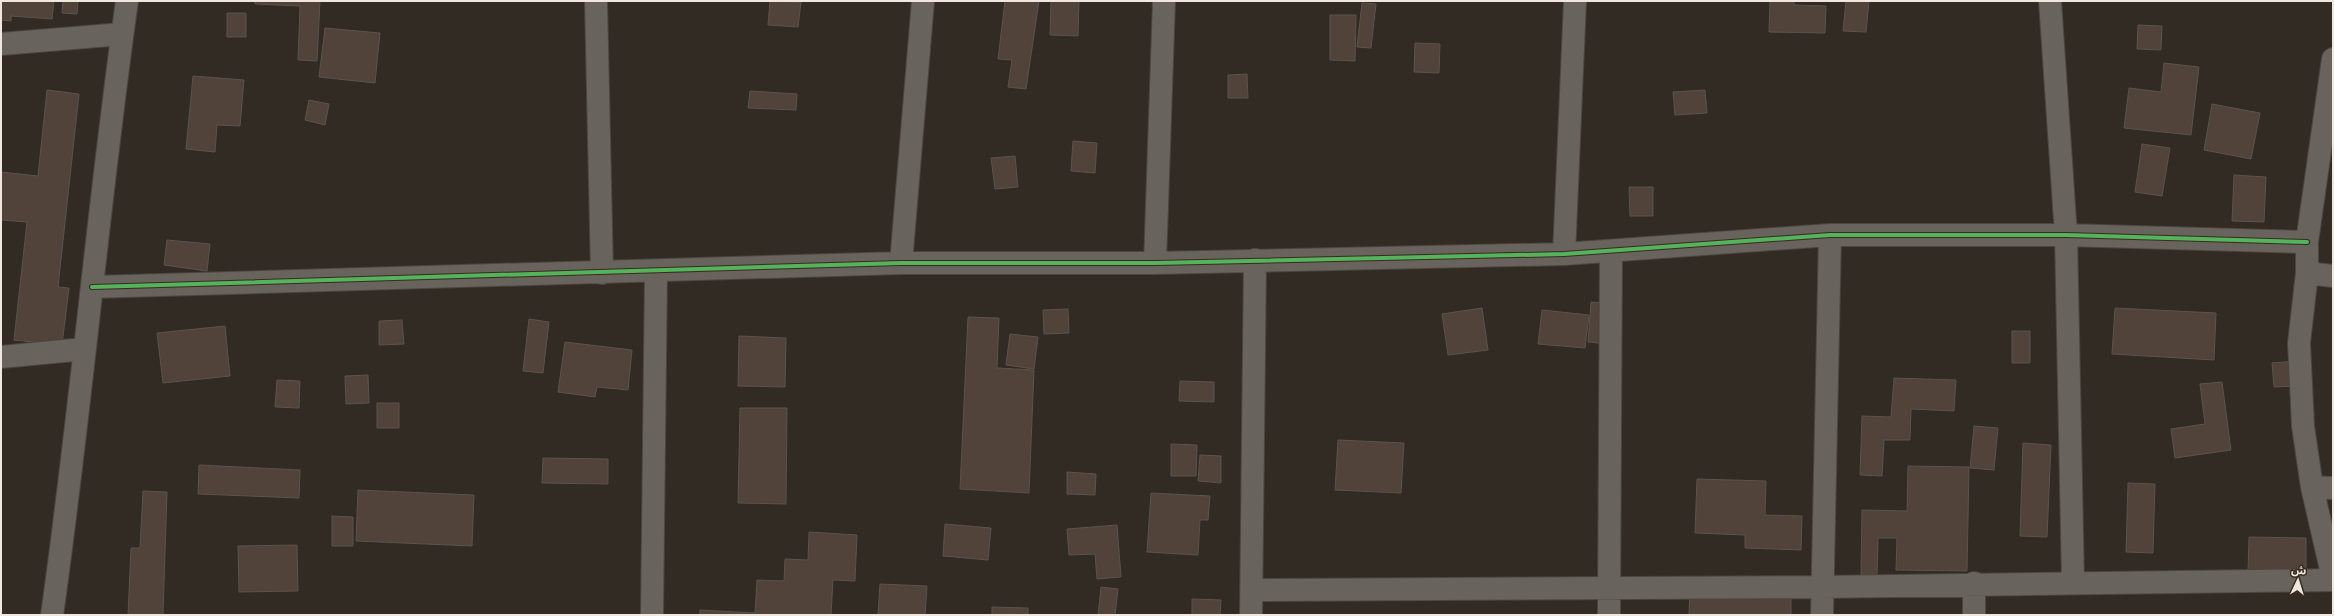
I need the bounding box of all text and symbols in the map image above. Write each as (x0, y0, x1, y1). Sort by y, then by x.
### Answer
north arrow (2278, 560, 2318, 600)
text: ش (2291, 564, 2307, 578)

